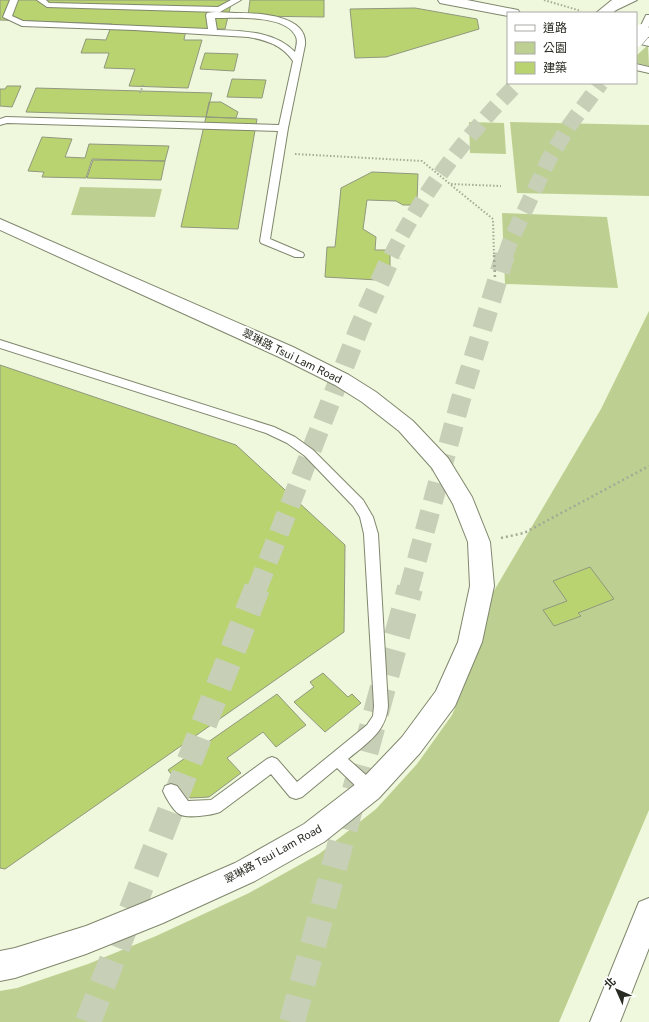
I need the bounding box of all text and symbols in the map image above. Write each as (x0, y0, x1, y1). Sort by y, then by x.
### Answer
legend (507, 12, 637, 84)
text: 道路 (543, 21, 567, 35)
text: 公園 (543, 41, 567, 55)
text: 建築 (543, 61, 567, 75)
street label: 翠琳路 Tsui Lam Road (240, 327, 344, 385)
street label: 翠琳路 Tsui Lam Road (222, 822, 324, 886)
north arrow (597, 970, 637, 1010)
text: 北 (602, 975, 618, 991)

